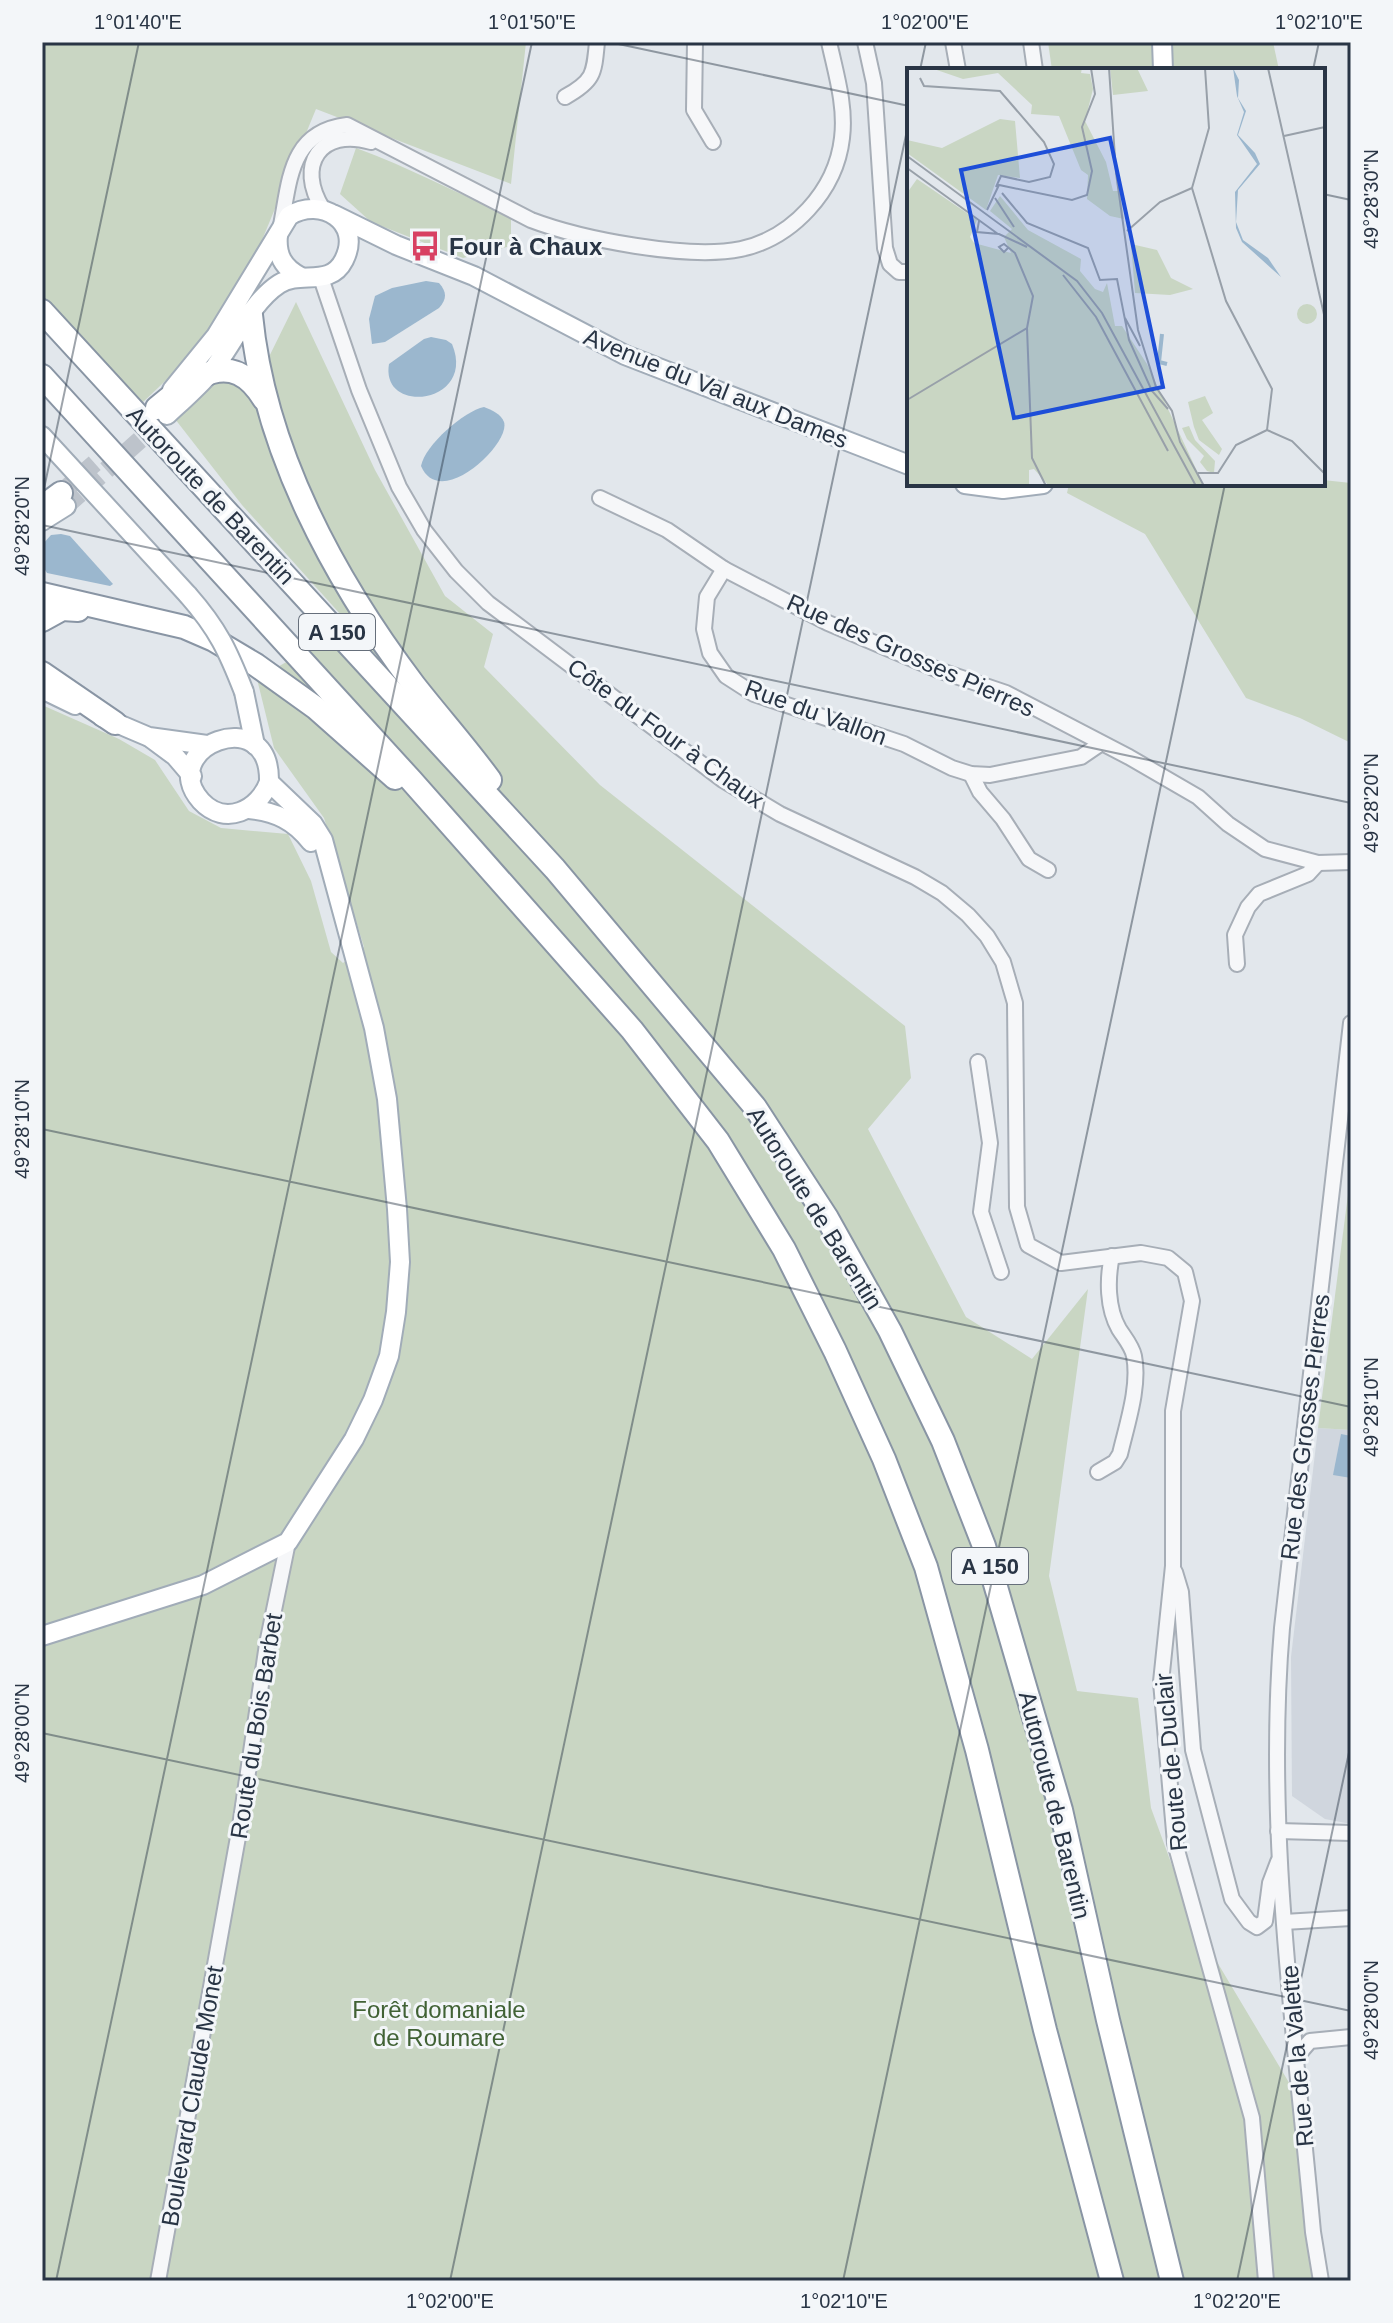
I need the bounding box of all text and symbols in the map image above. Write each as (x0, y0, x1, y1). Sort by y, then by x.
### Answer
text: 1°01'40"E (94, 11, 182, 33)
text: 1°01'50"E (488, 11, 576, 33)
text: 1°02'00"E (881, 11, 969, 33)
text: 1°02'10"E (1275, 11, 1363, 33)
inset map (907, 68, 1325, 486)
text: 49°28'30"N (1360, 149, 1382, 249)
bus stop icon: Four à Chaux (408, 229, 442, 263)
place label: Four à Chaux (449, 233, 603, 260)
street label: Avenue du Val aux Dames (580, 323, 852, 453)
street label: Autoroute de Barentin (122, 400, 300, 590)
text: 49°28'20"N (11, 476, 33, 576)
street label: Rue des Grosses Pierres (783, 588, 1039, 722)
road number: A 150 (299, 614, 375, 650)
street label: Côte du Four à Chaux (563, 653, 769, 813)
street label: Rue du Vallon (741, 674, 891, 750)
text: 49°28'20"N (1360, 753, 1382, 853)
text: 49°28'10"N (11, 1079, 33, 1179)
street label: Autoroute de Barentin (742, 1102, 888, 1314)
street label: Rue des Grosses Pierres (1275, 1292, 1335, 1562)
text: 49°28'10"N (1360, 1357, 1382, 1457)
road number: A 150 (952, 1548, 1028, 1584)
street label: Route du Bois Barbet (225, 1611, 287, 1841)
street label: Route de Duclair (1150, 1672, 1192, 1852)
text: 49°28'00"N (11, 1683, 33, 1783)
street label: Autoroute de Barentin (1014, 1688, 1096, 1922)
text: 49°28'00"N (1360, 1960, 1382, 2060)
street label: Boulevard Claude Monet (156, 1963, 228, 2228)
street label: Rue de la Valette (1276, 1964, 1318, 2148)
park label: Forêt domaniale de Roumare (352, 1996, 526, 2051)
text: 1°02'00"E (406, 2290, 494, 2312)
text: 1°02'10"E (800, 2290, 888, 2312)
text: 1°02'20"E (1193, 2290, 1281, 2312)

